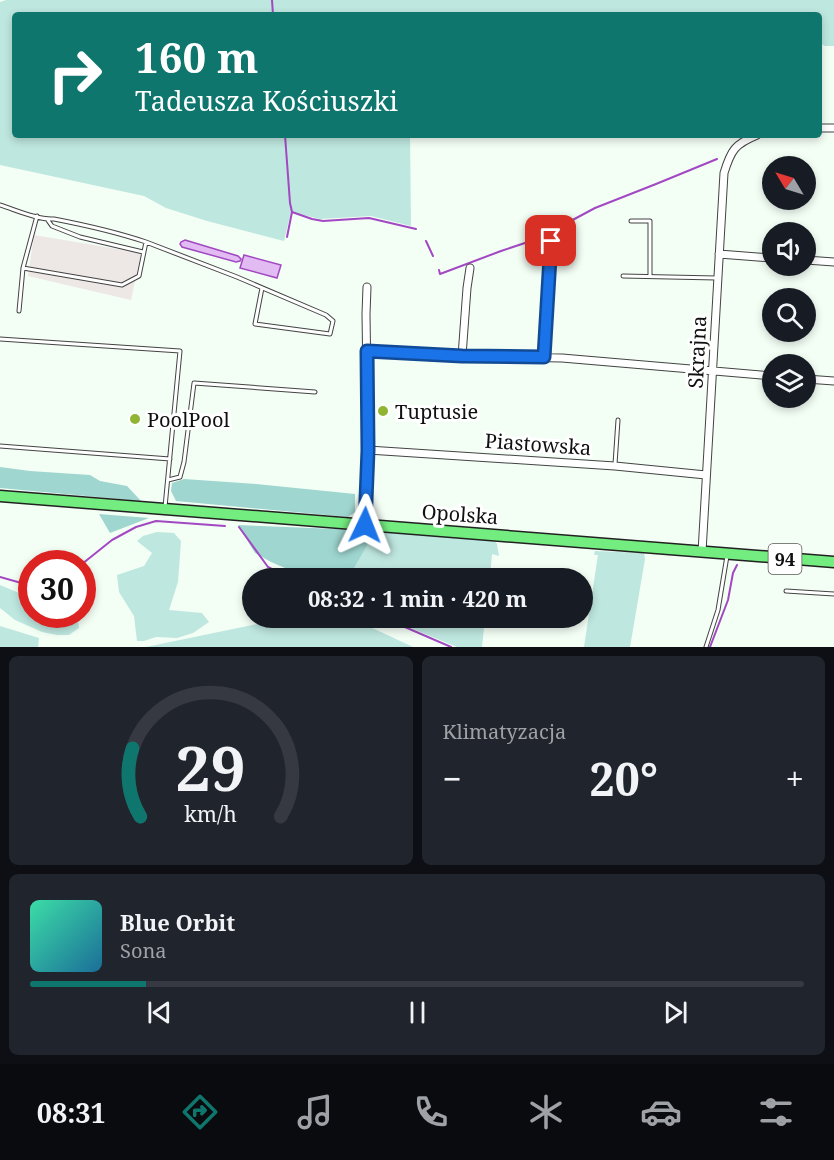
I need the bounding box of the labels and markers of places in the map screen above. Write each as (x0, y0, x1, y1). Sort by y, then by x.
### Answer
pin (525, 215, 576, 266)
place label: Tuptusie (395, 398, 478, 425)
marker: Tuptusie (376, 404, 390, 418)
place label: PoolPool (147, 406, 230, 433)
marker: PoolPool (128, 412, 142, 426)

